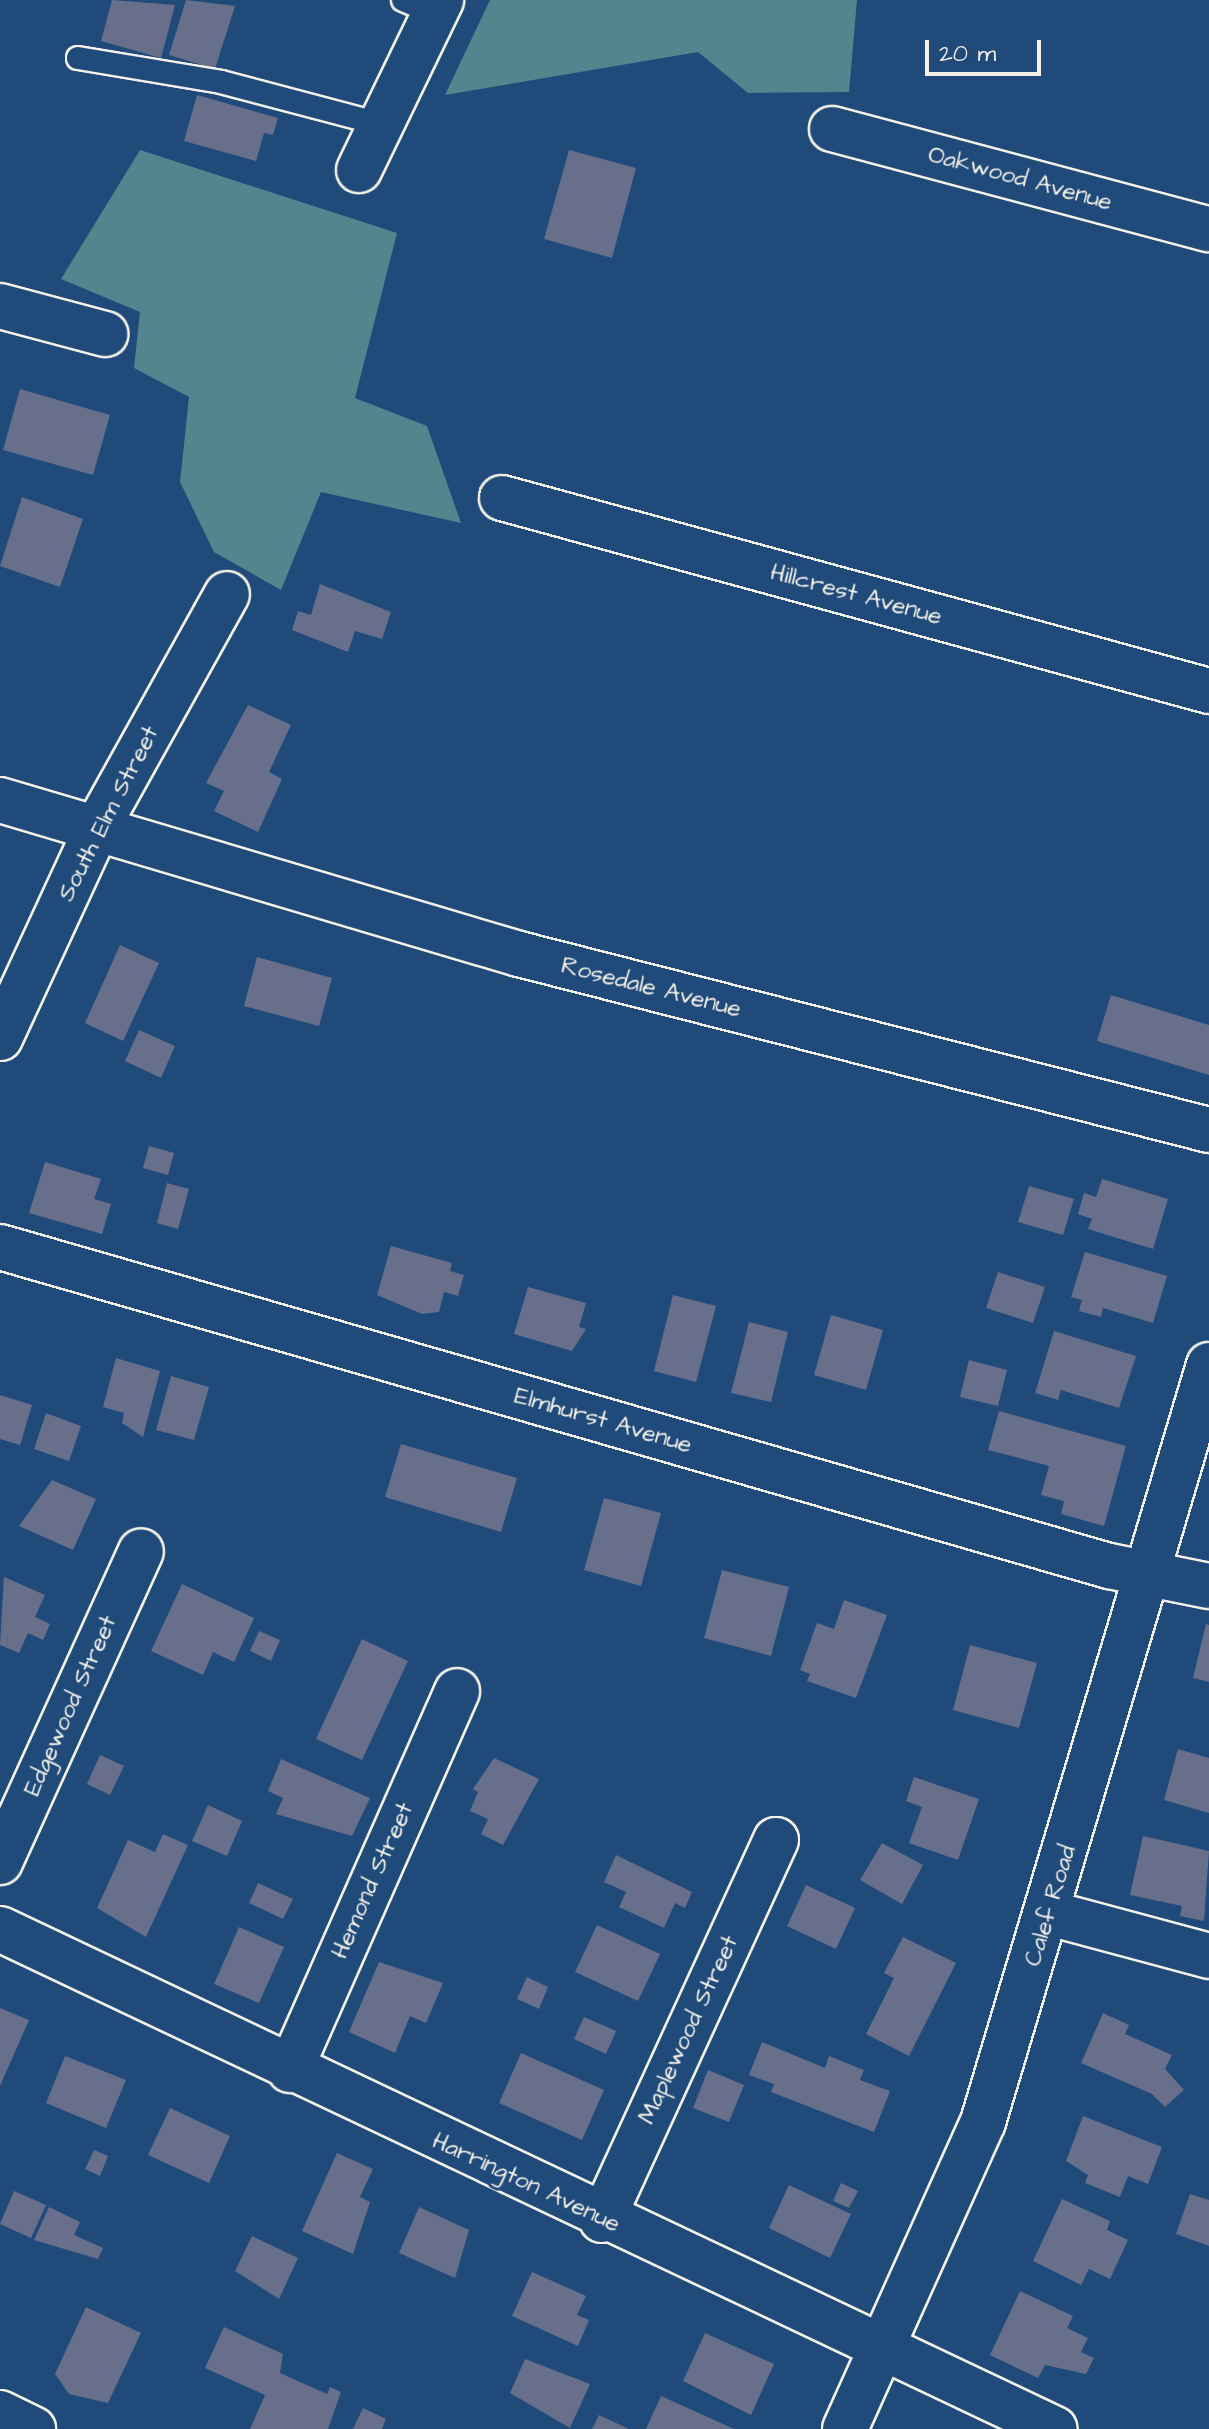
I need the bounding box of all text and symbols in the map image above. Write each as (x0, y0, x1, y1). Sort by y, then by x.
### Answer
scale bar (929, 24, 1045, 74)
text: 20 m (939, 37, 996, 71)
street label: Oakwood Avenue (925, 141, 1115, 217)
street label: Hillcrest Avenue (767, 558, 945, 632)
street label: South Elm Street (52, 722, 166, 906)
street label: Rosedale Avenue (558, 952, 744, 1024)
street label: Elmhurst Avenue (511, 1382, 695, 1460)
street label: Edgewood Street (18, 1611, 124, 1801)
street label: Hemond Street (326, 1799, 420, 1963)
street label: Calef Road (1019, 1842, 1083, 1970)
street label: Maplewood Street (633, 1931, 745, 2129)
street label: Harrington Avenue (427, 2127, 625, 2239)

